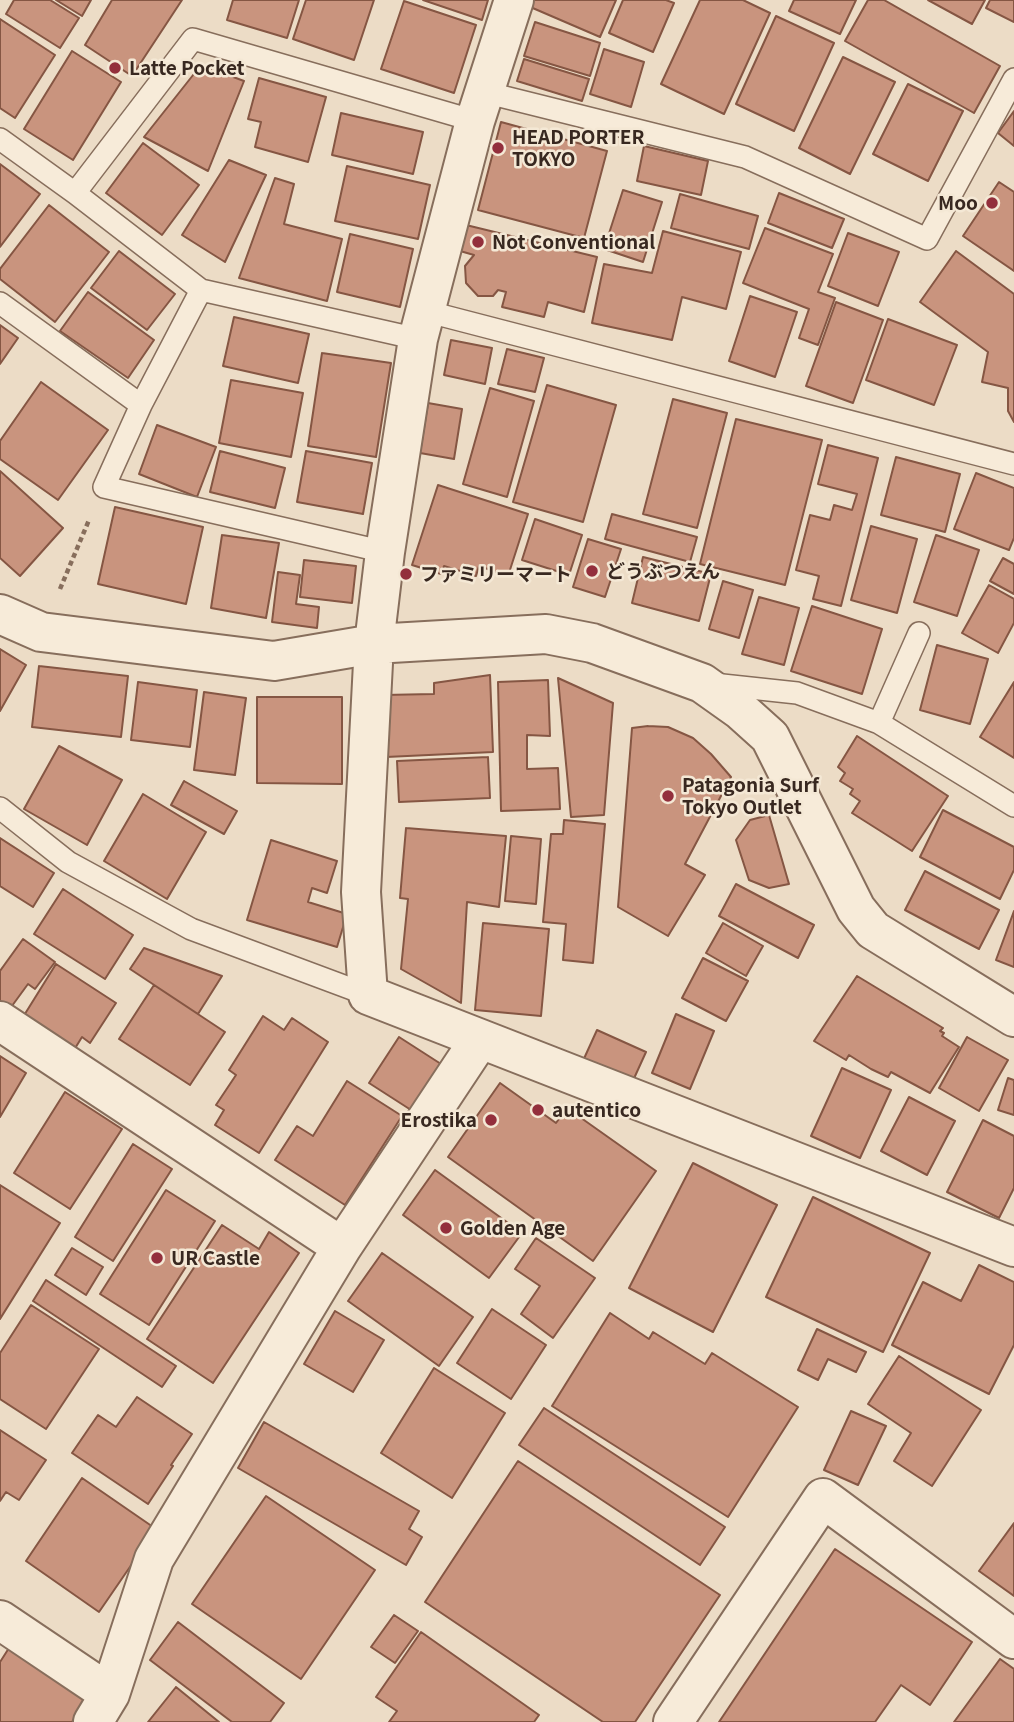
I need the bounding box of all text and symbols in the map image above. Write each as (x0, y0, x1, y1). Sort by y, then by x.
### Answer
place label: Latte Pocket (129, 57, 245, 79)
marker: Latte Pocket (107, 60, 123, 76)
place label: HEAD PORTER TOKYO (512, 126, 644, 170)
marker: HEAD PORTER TOKYO (490, 140, 506, 156)
place label: Moo (938, 192, 978, 214)
marker: Moo (984, 195, 1000, 211)
place label: Not Conventional (492, 231, 655, 253)
marker: Not Conventional (470, 234, 486, 250)
place label: どうぶつえん (606, 560, 720, 582)
place label: ファミリーマート (420, 563, 572, 585)
marker: どうぶつえん (584, 563, 600, 579)
marker: ファミリーマート (398, 566, 414, 582)
place label: Patagonia Surf Tokyo Outlet (682, 774, 819, 818)
marker: Patagonia Surf Tokyo Outlet (660, 788, 676, 804)
place label: autentico (552, 1099, 641, 1121)
marker: autentico (530, 1102, 546, 1118)
place label: Erostika (401, 1109, 477, 1131)
marker: Erostika (483, 1112, 499, 1128)
place label: Golden Age (460, 1217, 565, 1239)
marker: Golden Age (438, 1220, 454, 1236)
place label: UR Castle (171, 1247, 260, 1269)
marker: UR Castle (149, 1250, 165, 1266)

